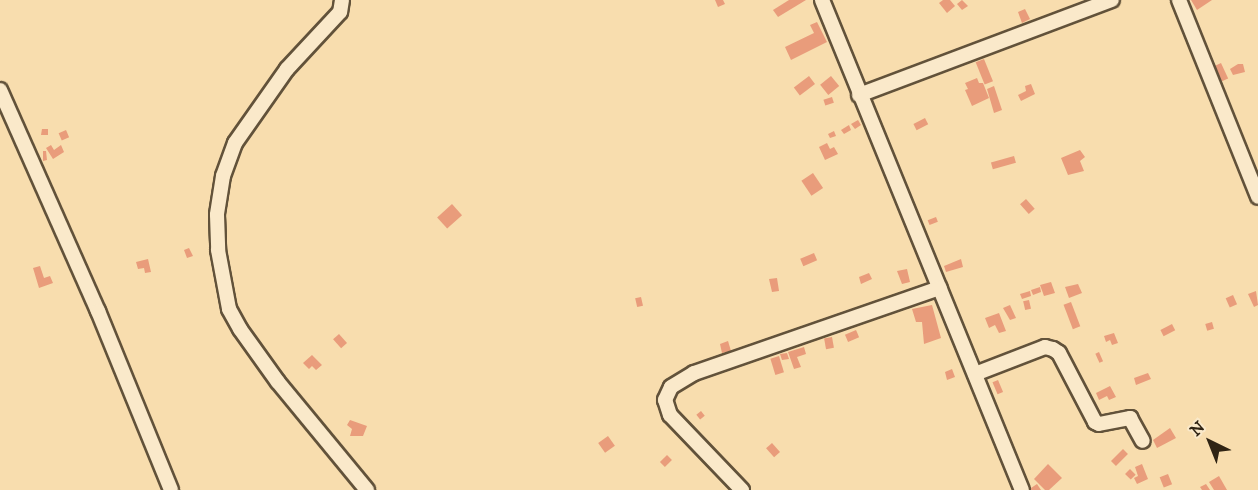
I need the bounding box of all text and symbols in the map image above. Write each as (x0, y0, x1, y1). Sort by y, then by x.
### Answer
north arrow (1180, 412, 1240, 472)
text: N (1186, 417, 1209, 441)

